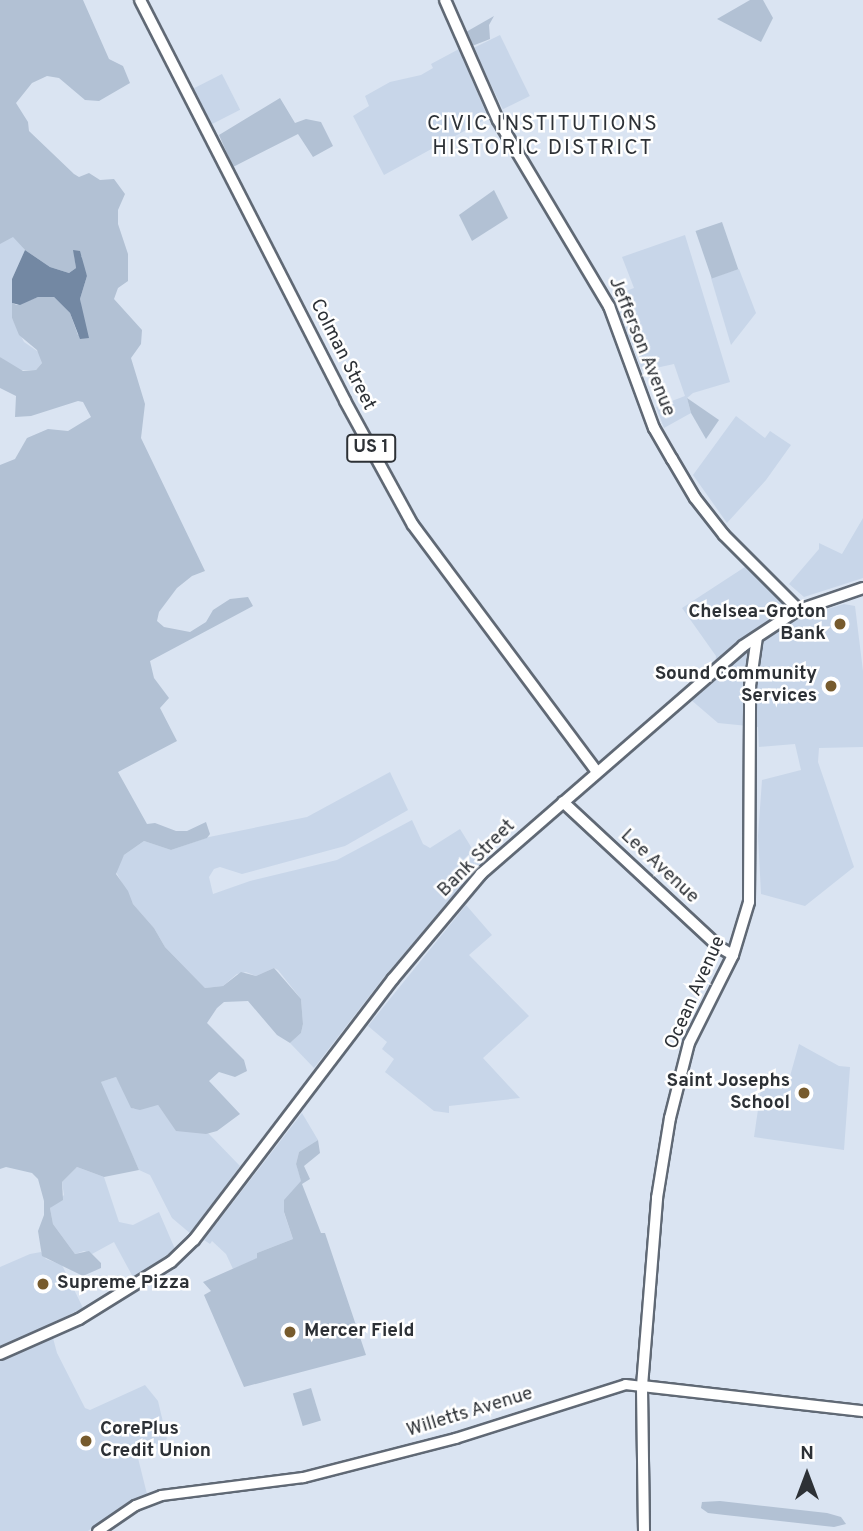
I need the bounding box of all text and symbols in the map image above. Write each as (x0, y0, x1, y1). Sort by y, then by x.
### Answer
district label: CIVIC INSTITUTIONS HISTORIC DISTRICT (429, 112, 657, 162)
street label: Jefferson Avenue (603, 274, 679, 420)
street label: Colman Street (304, 296, 380, 414)
road number: US 1 (345, 434, 397, 462)
place label: Chelsea-Groton Bank (688, 602, 826, 646)
marker: Chelsea-Groton Bank (832, 616, 848, 632)
place label: Sound Community Services (655, 664, 817, 708)
marker: Sound Community Services (823, 678, 839, 694)
street label: Bank Street (433, 815, 521, 903)
street label: Lee Avenue (615, 825, 703, 909)
street label: Ocean Avenue (661, 932, 731, 1054)
place label: Saint Josephs School (667, 1071, 790, 1115)
marker: Saint Josephs School (796, 1085, 812, 1101)
place label: Supreme Pizza (57, 1273, 190, 1295)
marker: Supreme Pizza (35, 1276, 51, 1292)
place label: Mercer Field (304, 1321, 414, 1343)
marker: Mercer Field (282, 1324, 298, 1340)
street label: Willetts Avenue (404, 1383, 536, 1443)
place label: CorePlus Credit Union (100, 1419, 211, 1463)
marker: CorePlus Credit Union (78, 1433, 94, 1449)
north arrow (772, 1440, 842, 1510)
text: N (800, 1442, 814, 1466)

